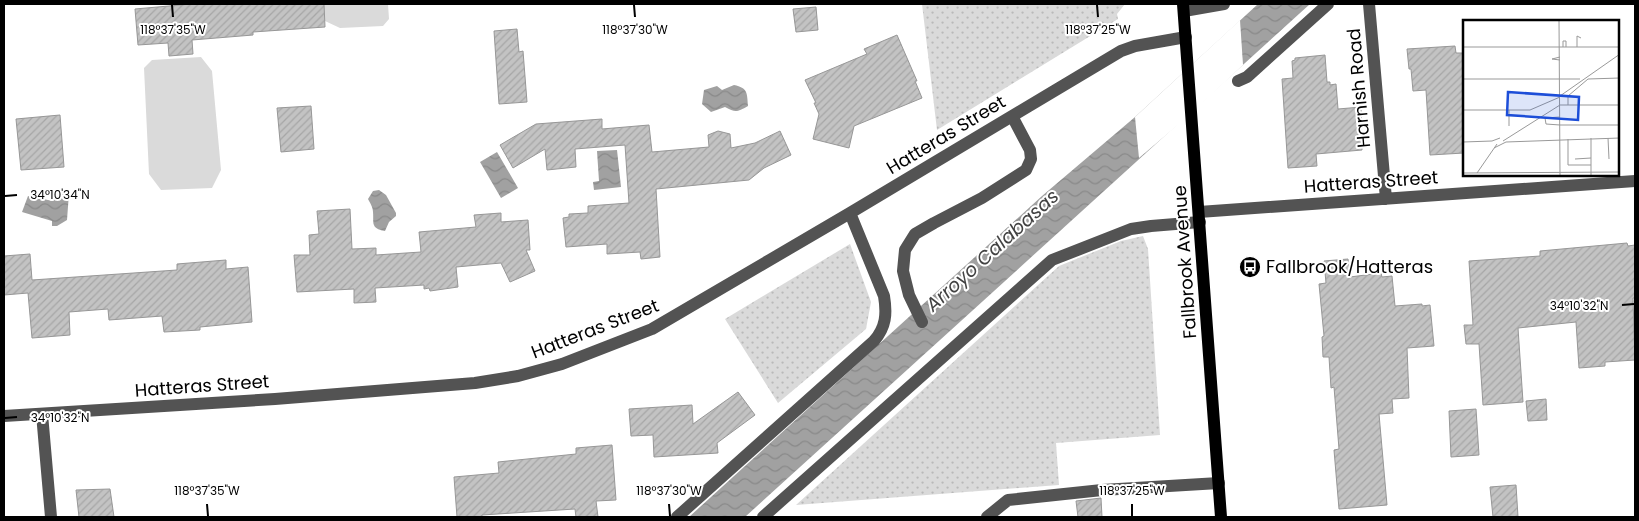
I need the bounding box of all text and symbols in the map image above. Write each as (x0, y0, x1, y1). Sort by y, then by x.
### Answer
inset map (1463, 20, 1619, 176)
text: 118°37'35"W (140, 21, 206, 38)
text: 118°37'30"W (602, 21, 668, 38)
text: 118°37'25"W (1065, 21, 1131, 38)
street label: Harnish Road (1341, 27, 1376, 149)
street label: Hatteras Street (882, 89, 1010, 180)
street label: Hatteras Street (1303, 164, 1439, 199)
water label: Arroyo Calabasas (919, 183, 1065, 318)
street label: Fallbrook Avenue (1167, 185, 1202, 340)
text: 34°10'34"N (30, 186, 90, 203)
place label: Fallbrook/Hatteras (1266, 254, 1433, 279)
bus stop icon: Fallbrook/Hatteras (1238, 255, 1262, 279)
street label: Hatteras Street (527, 293, 662, 364)
text: 34°10'32"N (1550, 297, 1608, 314)
street label: Hatteras Street (134, 368, 270, 403)
text: 34°10'32"N (31, 409, 89, 426)
text: 118°37'35"W (174, 482, 240, 499)
text: 118°37'30"W (636, 482, 702, 499)
text: 118°37'25"W (1099, 482, 1165, 499)

